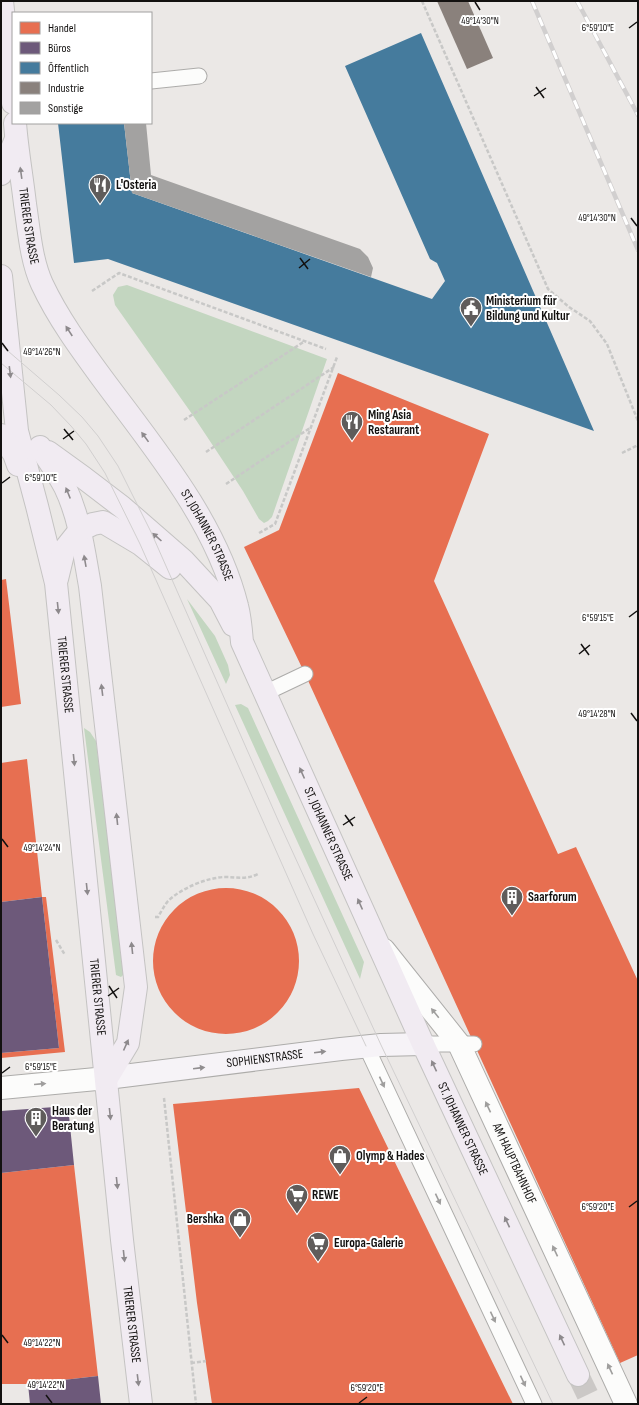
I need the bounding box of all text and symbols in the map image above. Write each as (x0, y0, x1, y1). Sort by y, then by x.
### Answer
legend (12, 12, 152, 124)
text: 49°14'30"N (461, 15, 499, 27)
text: Handel (48, 21, 76, 36)
text: 6°59'10"E (582, 22, 614, 34)
text: Büros (48, 41, 71, 56)
text: Öffentlich (48, 61, 89, 76)
text: Industrie (48, 81, 84, 96)
text: Sonstige (48, 101, 83, 116)
one-way arrow (18, 167, 24, 179)
restaurant icon: L'Osteria (87, 172, 113, 205)
place label: L'Osteria (116, 177, 156, 193)
street label: TRIERER STRASSE (15, 187, 43, 266)
text: 49°14'30"N (578, 212, 616, 224)
place label: Ministerium für Bildung und Kultur (486, 293, 570, 324)
public building icon: Ministerium für Bildung und Kultur (458, 295, 484, 328)
one-way arrow (65, 326, 73, 336)
text: 49°14'26"N (23, 346, 61, 358)
one-way arrow (7, 366, 14, 378)
place label: Ming Asia Restaurant (368, 407, 420, 438)
restaurant icon: Ming Asia Restaurant (339, 409, 365, 442)
one-way arrow (141, 431, 149, 442)
text: 6°59'10"E (25, 472, 57, 484)
street label: ST. JOHANNER STRASSE (177, 486, 237, 583)
one-way arrow (64, 487, 70, 499)
one-way arrow (151, 532, 162, 541)
one-way arrow (82, 555, 88, 567)
one-way arrow (55, 602, 61, 614)
text: 6°59'15"E (582, 612, 614, 624)
street label: TRIERER STRASSE (53, 636, 77, 714)
one-way arrow (99, 684, 106, 696)
text: 49°14'28"N (578, 708, 616, 720)
one-way arrow (71, 754, 77, 766)
one-way arrow (298, 767, 305, 779)
street label: ST. JOHANNER STRASSE (300, 785, 356, 883)
one-way arrow (114, 813, 120, 825)
text: 49°14'24"N (23, 842, 61, 854)
one-way arrow (84, 883, 91, 896)
building icon: Saarforum (499, 884, 525, 917)
place label: Saarforum (528, 889, 577, 905)
one-way arrow (357, 898, 363, 910)
one-way arrow (128, 942, 135, 954)
street label: TRIERER STRASSE (86, 958, 109, 1036)
one-way arrow (431, 1008, 440, 1019)
one-way arrow (123, 1039, 129, 1050)
street label: SOPHIENSTRASSE (225, 1046, 304, 1071)
one-way arrow (314, 1048, 326, 1055)
text: 6°59'15"E (25, 1061, 57, 1073)
one-way arrow (431, 1061, 437, 1072)
one-way arrow (193, 1064, 205, 1071)
one-way arrow (379, 1076, 385, 1087)
street label: ST. JOHANNER STRASSE (434, 1080, 491, 1178)
one-way arrow (34, 1081, 46, 1088)
one-way arrow (485, 1102, 491, 1113)
place label: Haus der Beratung (52, 1103, 95, 1134)
building icon: Haus der Beratung (23, 1105, 49, 1138)
one-way arrow (107, 1108, 113, 1120)
street label: AM HAUPTBAHNHOF (488, 1120, 540, 1207)
shop icon: Olymp & Hades (327, 1143, 353, 1176)
place label: Olymp & Hades (356, 1148, 424, 1164)
one-way arrow (114, 1177, 120, 1189)
supermarket icon: REWE (284, 1182, 310, 1215)
place label: REWE (312, 1187, 339, 1203)
one-way arrow (435, 1194, 441, 1205)
text: 6°59'20"E (582, 1201, 615, 1213)
shop icon: Bershka (227, 1206, 253, 1239)
place label: Bershka (187, 1211, 224, 1227)
one-way arrow (504, 1217, 510, 1228)
supermarket icon: Europa-Galerie (305, 1230, 331, 1263)
place label: Europa-Galerie (334, 1235, 404, 1251)
one-way arrow (552, 1245, 558, 1256)
one-way arrow (121, 1250, 127, 1262)
street label: TRIERER STRASSE (119, 1285, 144, 1364)
one-way arrow (490, 1312, 496, 1323)
one-way arrow (559, 1334, 565, 1346)
text: 49°14'22"N (23, 1337, 61, 1349)
one-way arrow (607, 1363, 613, 1374)
one-way arrow (135, 1374, 141, 1386)
one-way arrow (520, 1376, 526, 1387)
text: 49°14'22"N (27, 1379, 65, 1391)
text: 6°59'20"E (351, 1382, 384, 1394)

